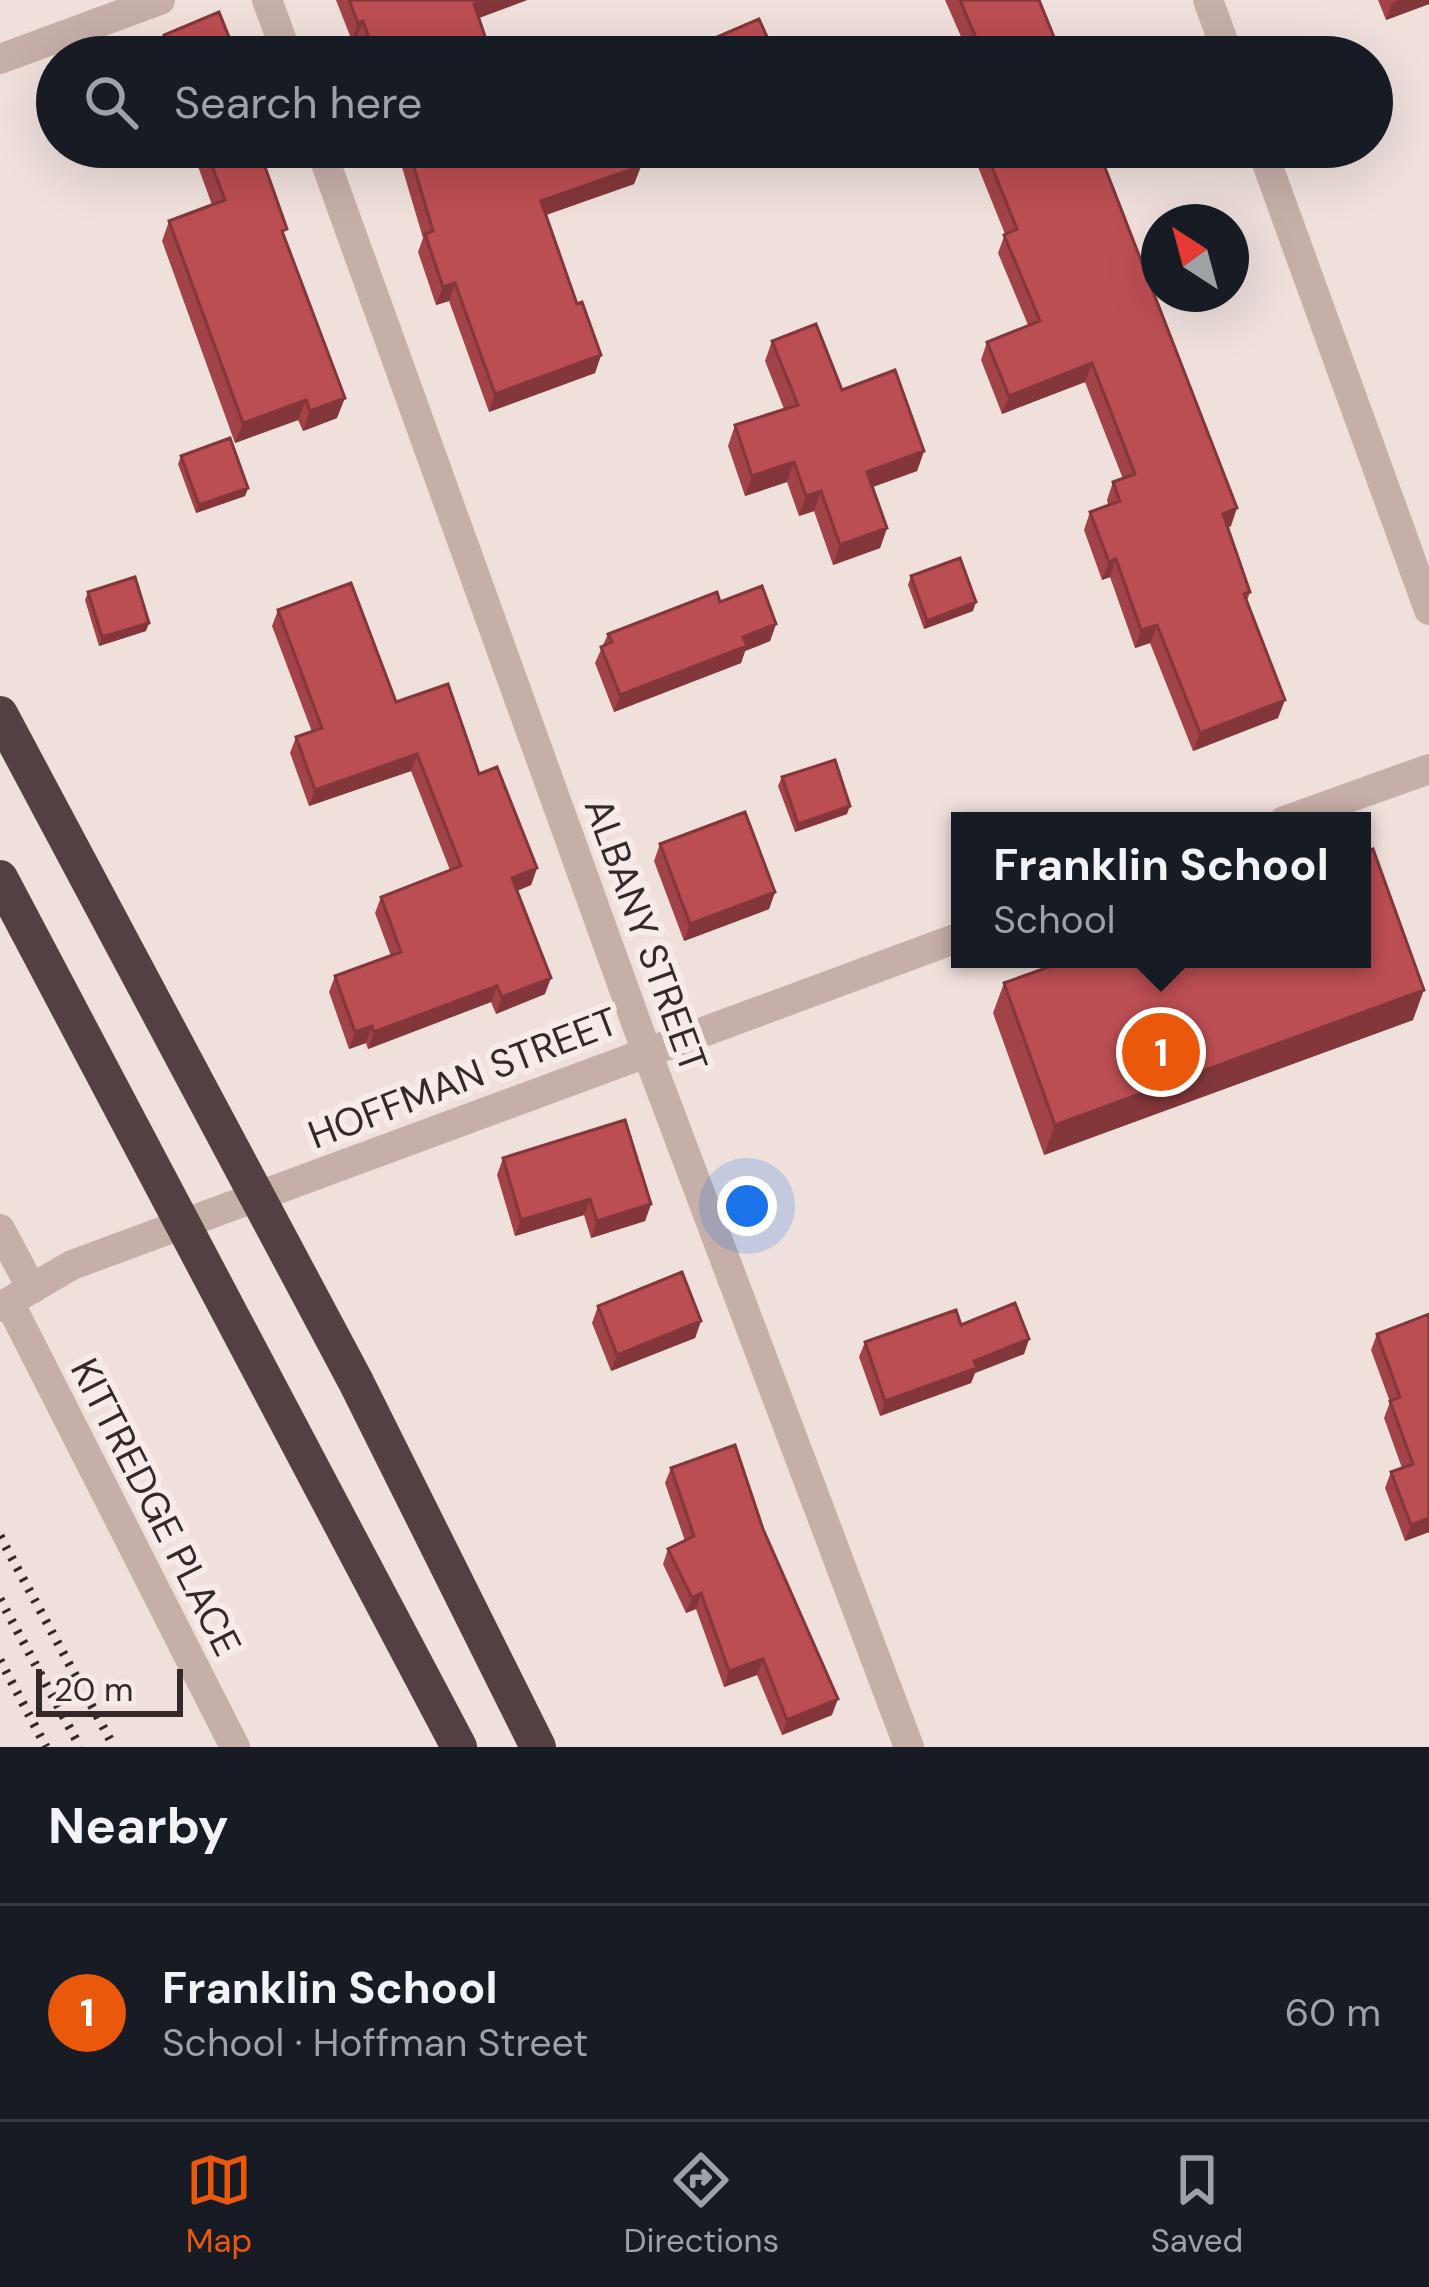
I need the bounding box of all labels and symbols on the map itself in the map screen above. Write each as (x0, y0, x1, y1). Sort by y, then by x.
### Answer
north arrow (1141, 204, 1249, 312)
street label: ALBANY STREET (573, 791, 719, 1079)
street label: HOFFMAN STREET (301, 996, 625, 1160)
pin: 1 (1122, 1007, 1200, 1097)
your location (717, 1176, 777, 1236)
street label: KITTREDGE PLACE (59, 1350, 253, 1664)
scale bar (36, 1663, 183, 1716)

